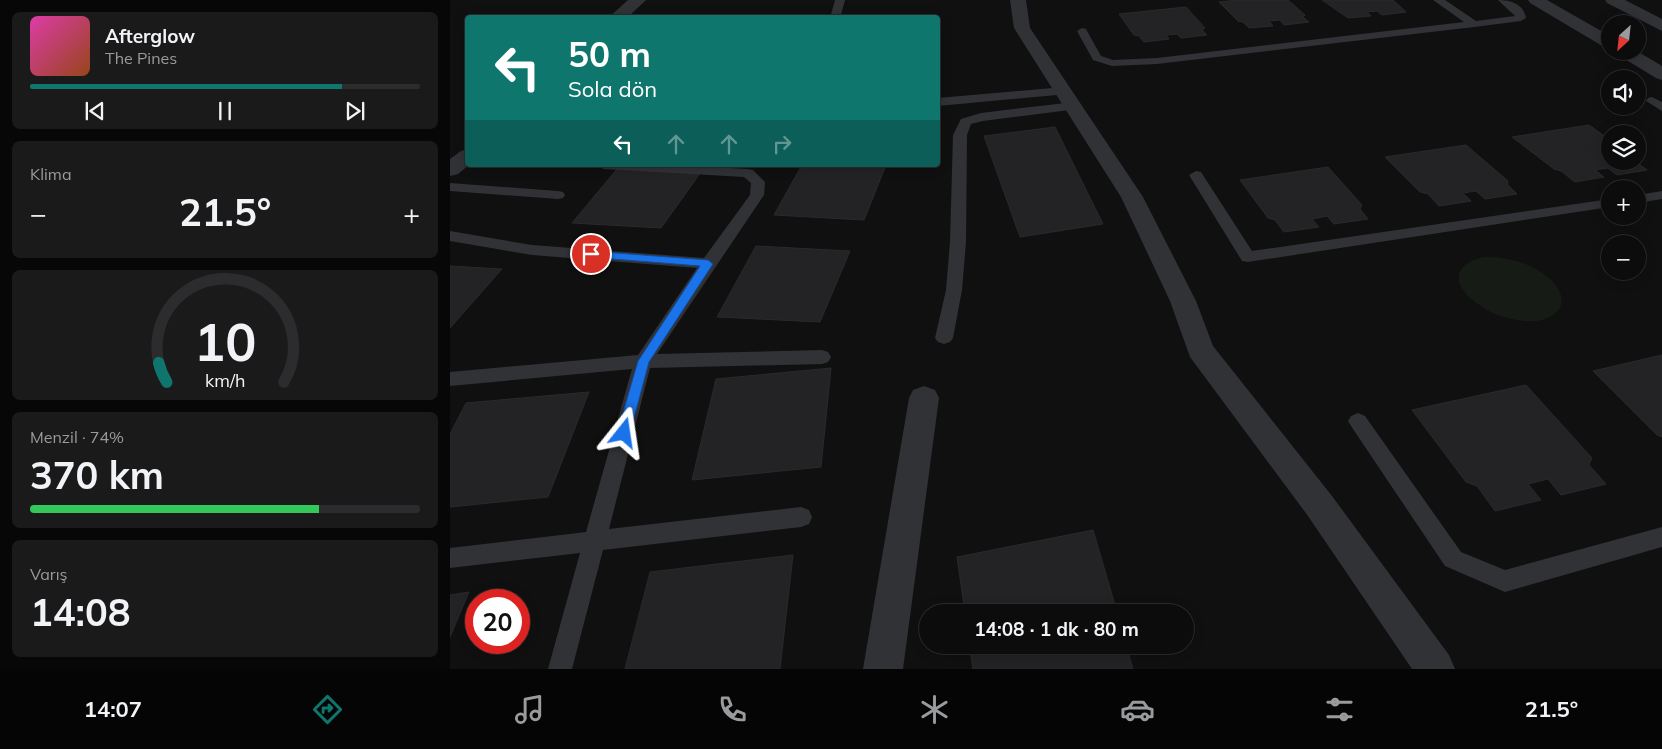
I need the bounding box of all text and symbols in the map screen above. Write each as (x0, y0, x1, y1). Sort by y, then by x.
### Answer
north arrow (1601, 15, 1646, 60)
map controls (1601, 15, 1646, 280)
text: Afterglow (105, 24, 195, 48)
text: 50 m (568, 32, 651, 76)
icon: left (485, 35, 550, 100)
text: The Pines (105, 48, 177, 68)
button: sound (1601, 70, 1646, 115)
text: Sola dön (568, 75, 657, 103)
icon: previous (81, 97, 109, 125)
icon: pause (211, 97, 239, 125)
icon: next (341, 97, 369, 125)
button: layers (1601, 125, 1646, 170)
icon: left (609, 130, 637, 158)
icon: ahead (662, 130, 690, 158)
icon: ahead (715, 130, 743, 158)
icon: right (768, 130, 796, 158)
text: Klima (30, 164, 72, 184)
button: + (1601, 180, 1646, 225)
text: 21.5° (179, 188, 271, 236)
text: − (30, 196, 47, 231)
text: + (403, 196, 420, 231)
pin (570, 233, 612, 275)
button: − (1601, 235, 1646, 280)
icon: arrive (577, 240, 605, 268)
text: 10 (194, 309, 256, 374)
text: km/h (205, 369, 245, 391)
position arrow (597, 406, 649, 458)
text: Menzil · 74% (30, 427, 124, 447)
text: 370 km (30, 451, 164, 499)
text: Varış (30, 564, 67, 584)
text: 14:08 (30, 588, 131, 636)
speed limit sign: 20 (465, 589, 530, 654)
text: 14:08 · 1 dk · 80 m (974, 617, 1139, 641)
icon: directions (310, 692, 345, 727)
icon: music (512, 692, 547, 727)
icon: phone (715, 692, 750, 727)
icon: climate (917, 692, 952, 727)
icon: car (1120, 692, 1155, 727)
icon: filters (1322, 692, 1357, 727)
text: 14:07 (84, 695, 142, 723)
text: 21.5° (1525, 695, 1578, 723)

